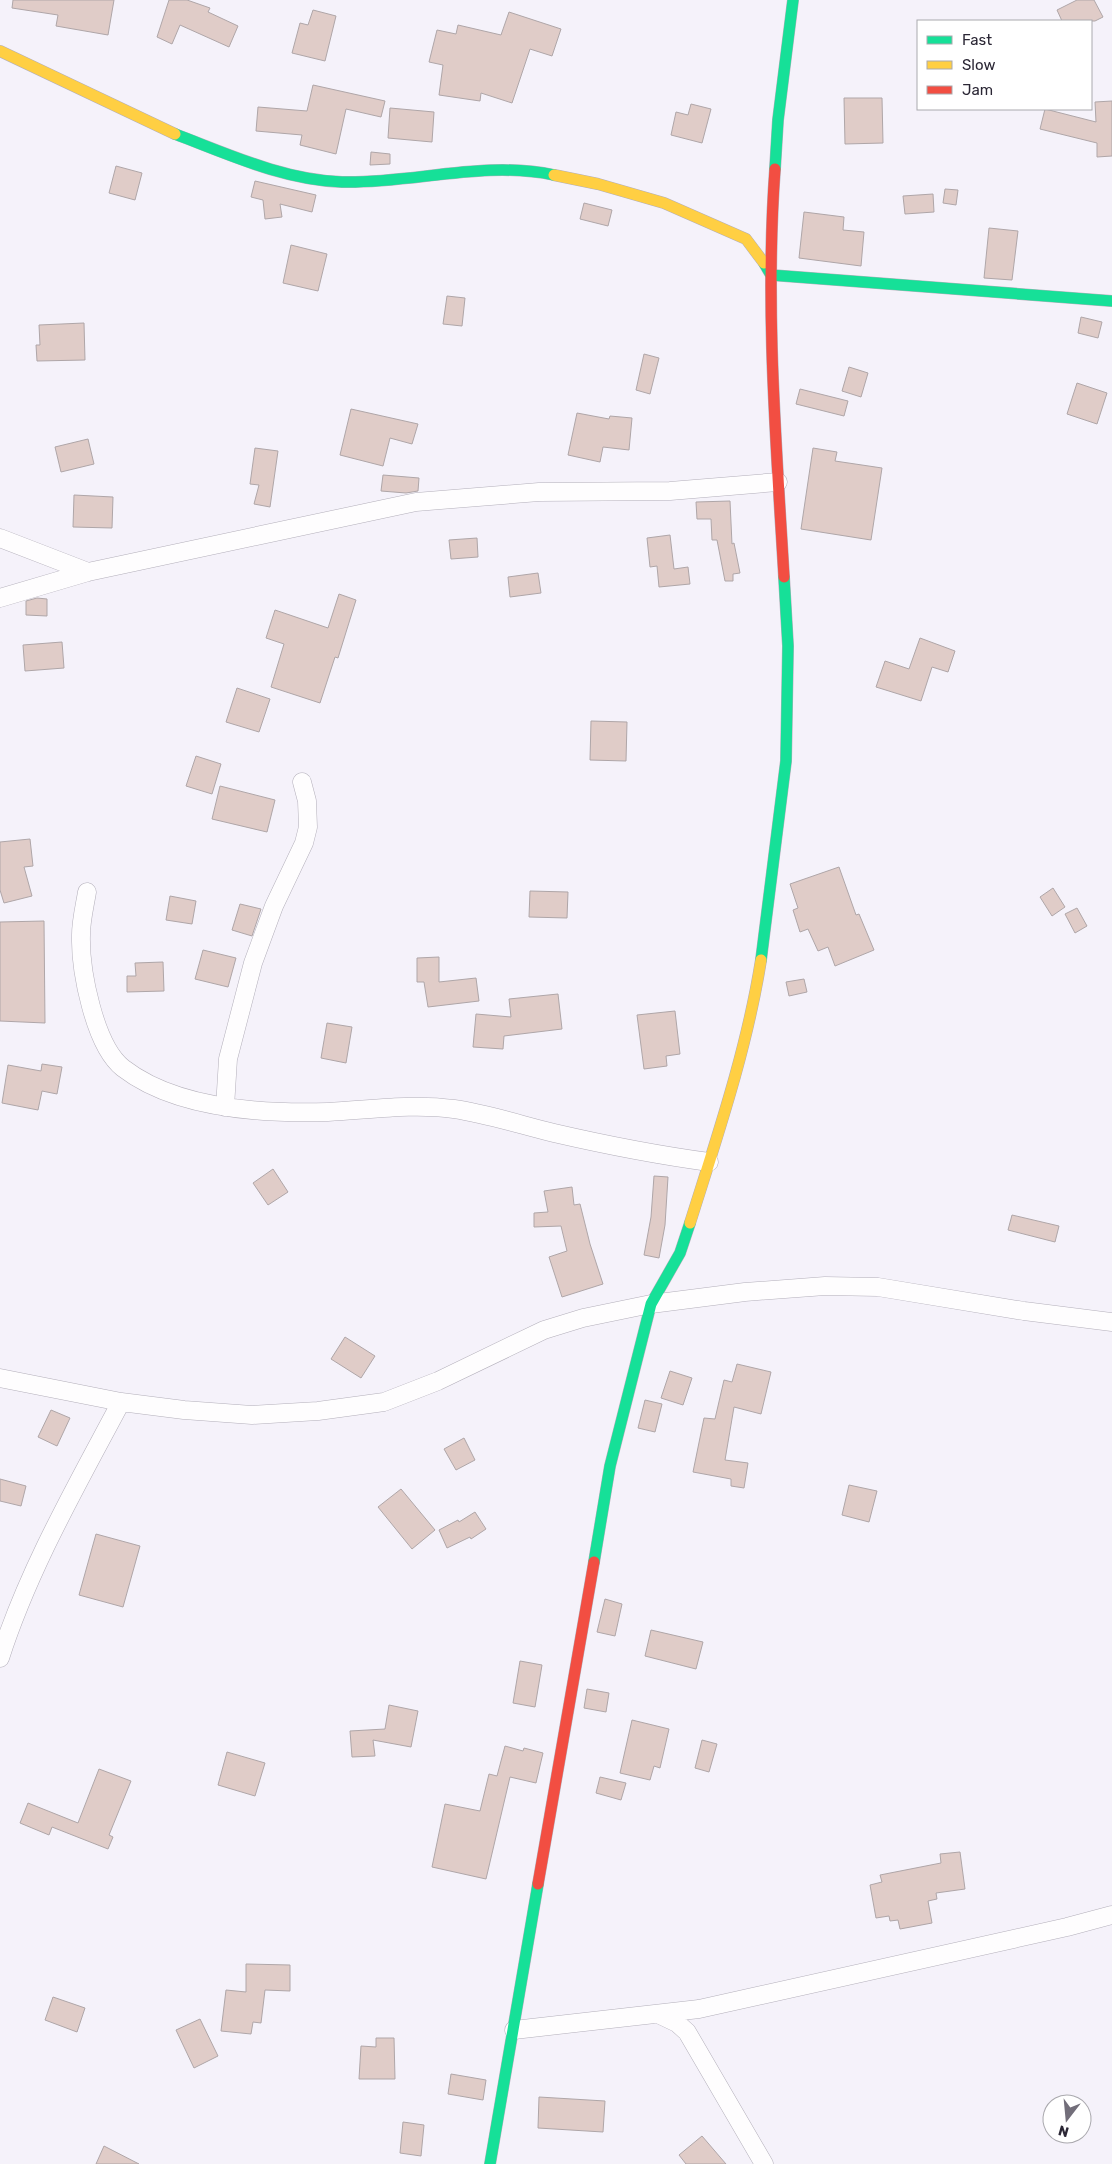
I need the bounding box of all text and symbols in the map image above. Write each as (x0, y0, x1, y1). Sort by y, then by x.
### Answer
legend (917, 20, 1092, 110)
text: Fast (962, 31, 992, 49)
text: Slow (962, 56, 995, 74)
text: Jam (962, 81, 993, 99)
north arrow (1042, 2094, 1092, 2144)
text: N (1056, 2121, 1071, 2141)

